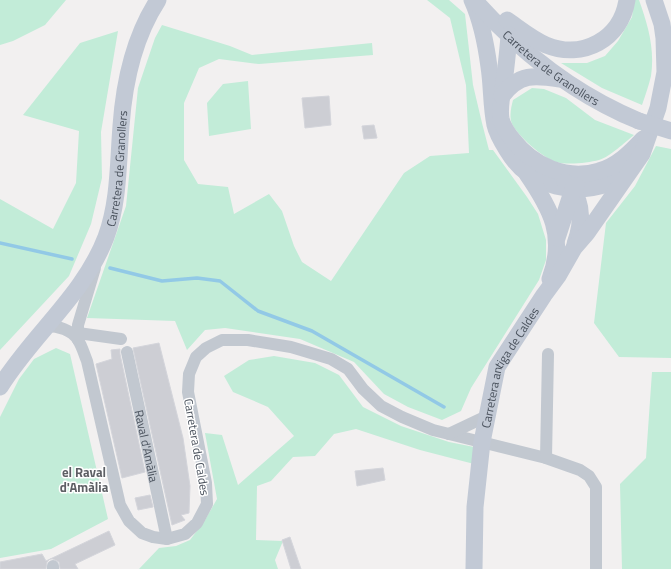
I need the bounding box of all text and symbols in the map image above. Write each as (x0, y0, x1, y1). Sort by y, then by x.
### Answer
street label: Carretera de Granollers (499, 25, 604, 110)
street label: Carretera de Granollers (100, 109, 132, 229)
street label: Carretera antiga de Caldes (476, 303, 544, 430)
street label: Carretera de Caldes (179, 397, 215, 497)
street label: Raval d'Amàlia (130, 408, 164, 484)
district label: el Raval d'Amàlia (60, 462, 109, 497)

